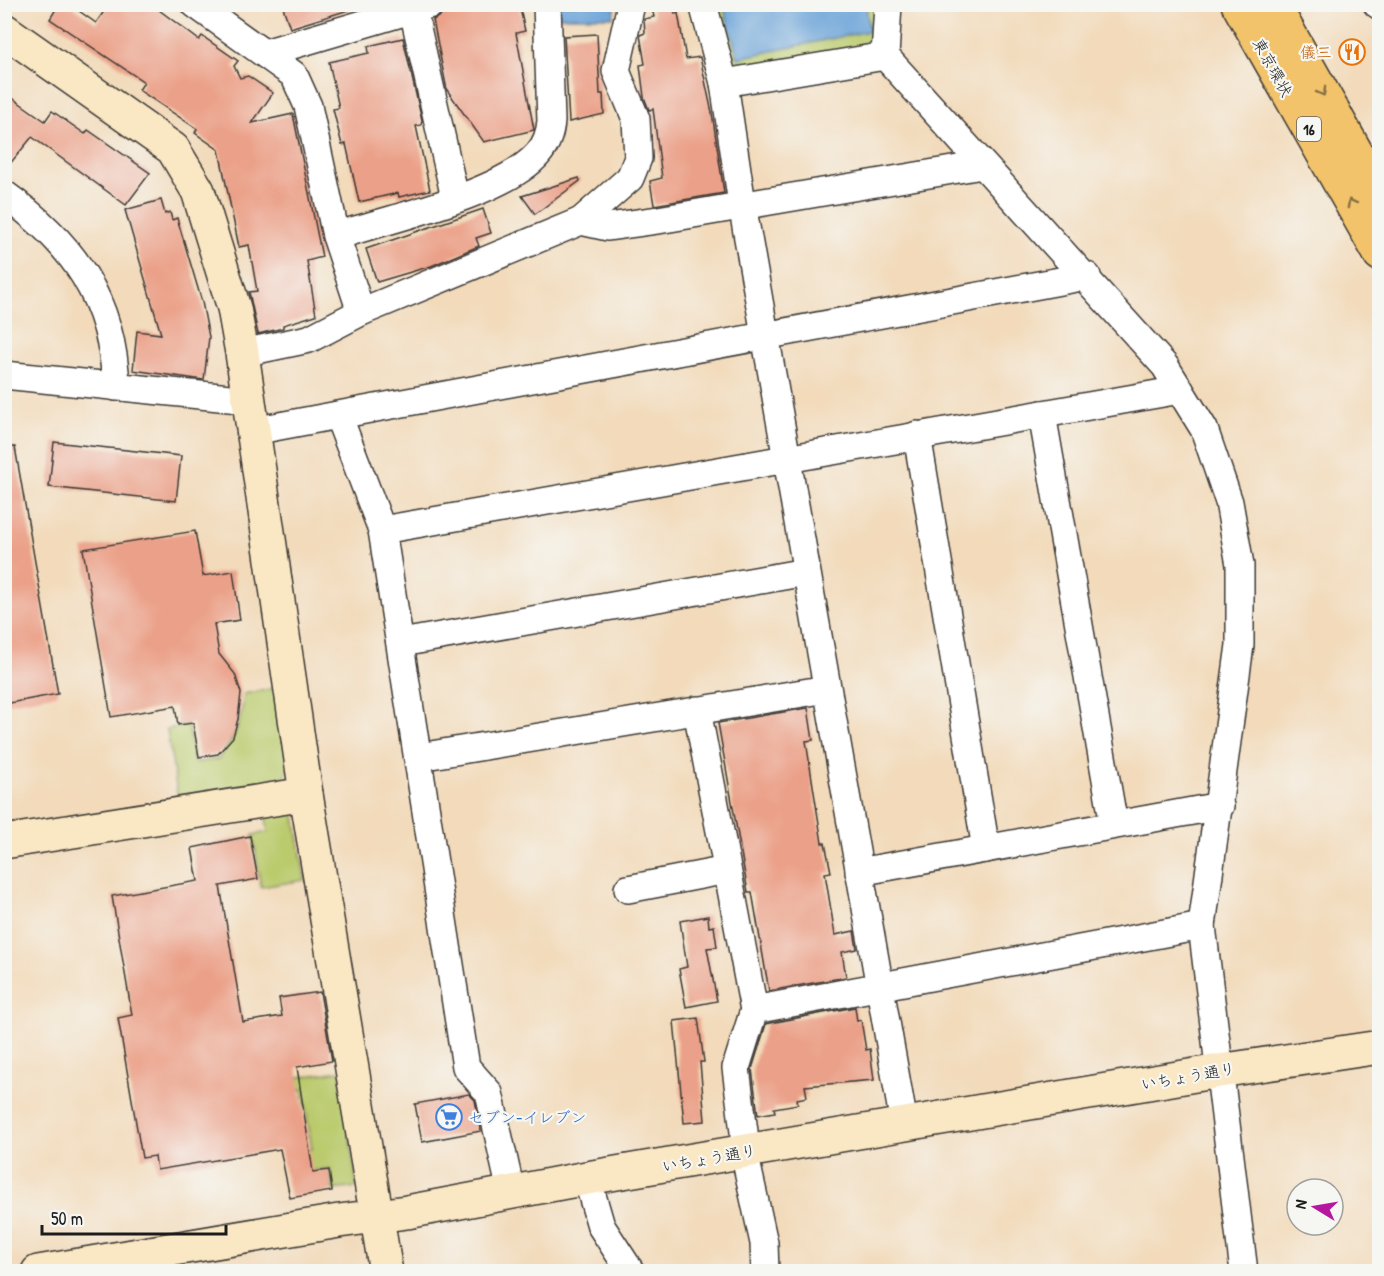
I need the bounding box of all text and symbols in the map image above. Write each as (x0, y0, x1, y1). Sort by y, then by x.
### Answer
street label: 東京環状 (1248, 34, 1298, 100)
restaurant icon: 儀三 (1337, 37, 1367, 67)
place label: 儀三 (1300, 41, 1332, 63)
one-way arrow (1315, 86, 1326, 96)
road number: 16 (1297, 117, 1321, 141)
one-way arrow (1347, 199, 1358, 209)
street label: いちょう通り (1139, 1057, 1237, 1095)
supermarket icon: セブン-イレブン (434, 1102, 464, 1132)
place label: セブン-イレブン (468, 1106, 586, 1128)
street label: いちょう通り (660, 1139, 758, 1177)
north arrow (1285, 1177, 1345, 1237)
text: N (1289, 1197, 1312, 1210)
scale bar (42, 1198, 226, 1236)
text: 50 m (51, 1206, 83, 1231)

